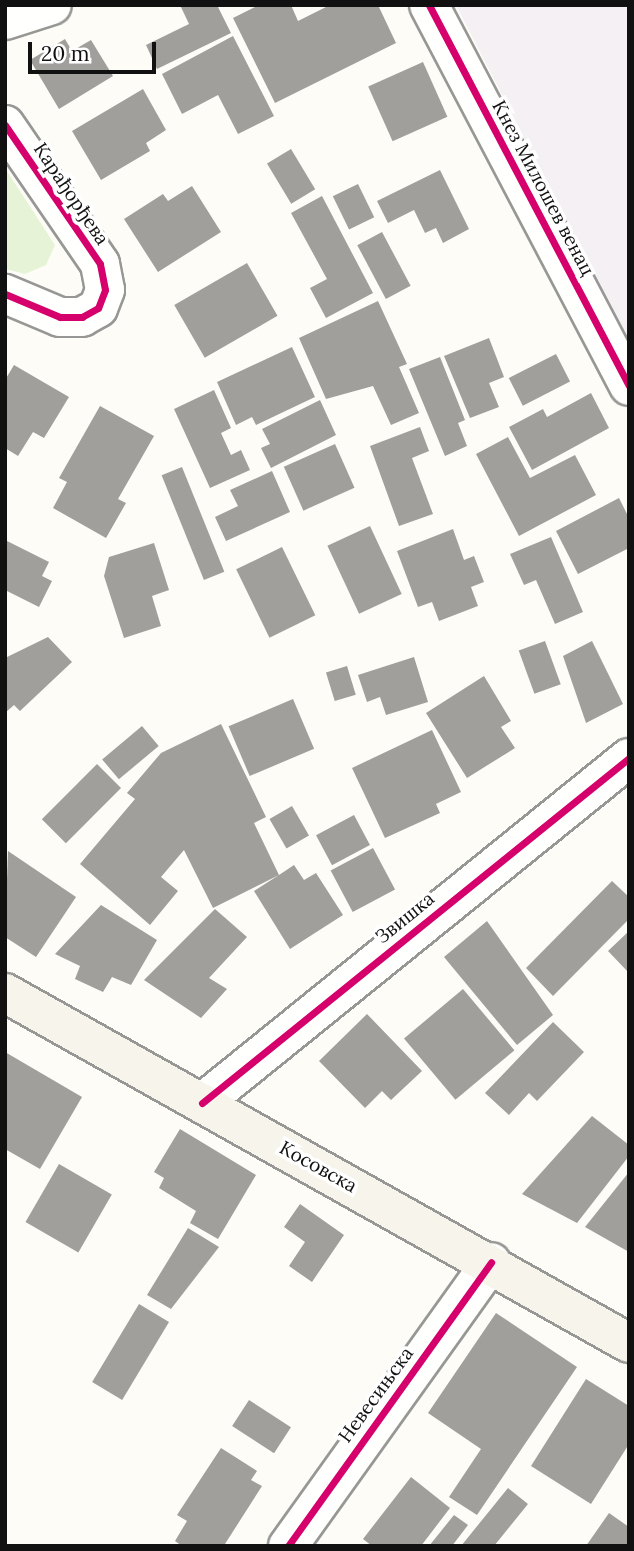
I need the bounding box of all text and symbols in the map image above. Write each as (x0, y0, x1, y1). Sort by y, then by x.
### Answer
scale bar (32, 28, 159, 72)
text: 20 m (41, 40, 90, 67)
street label: Кнез Милошев венац (487, 97, 599, 279)
street label: Карађорђева (28, 139, 114, 249)
street label: Звишка (371, 887, 439, 949)
street label: Косовска (275, 1136, 361, 1198)
street label: Невесињска (334, 1343, 418, 1447)

